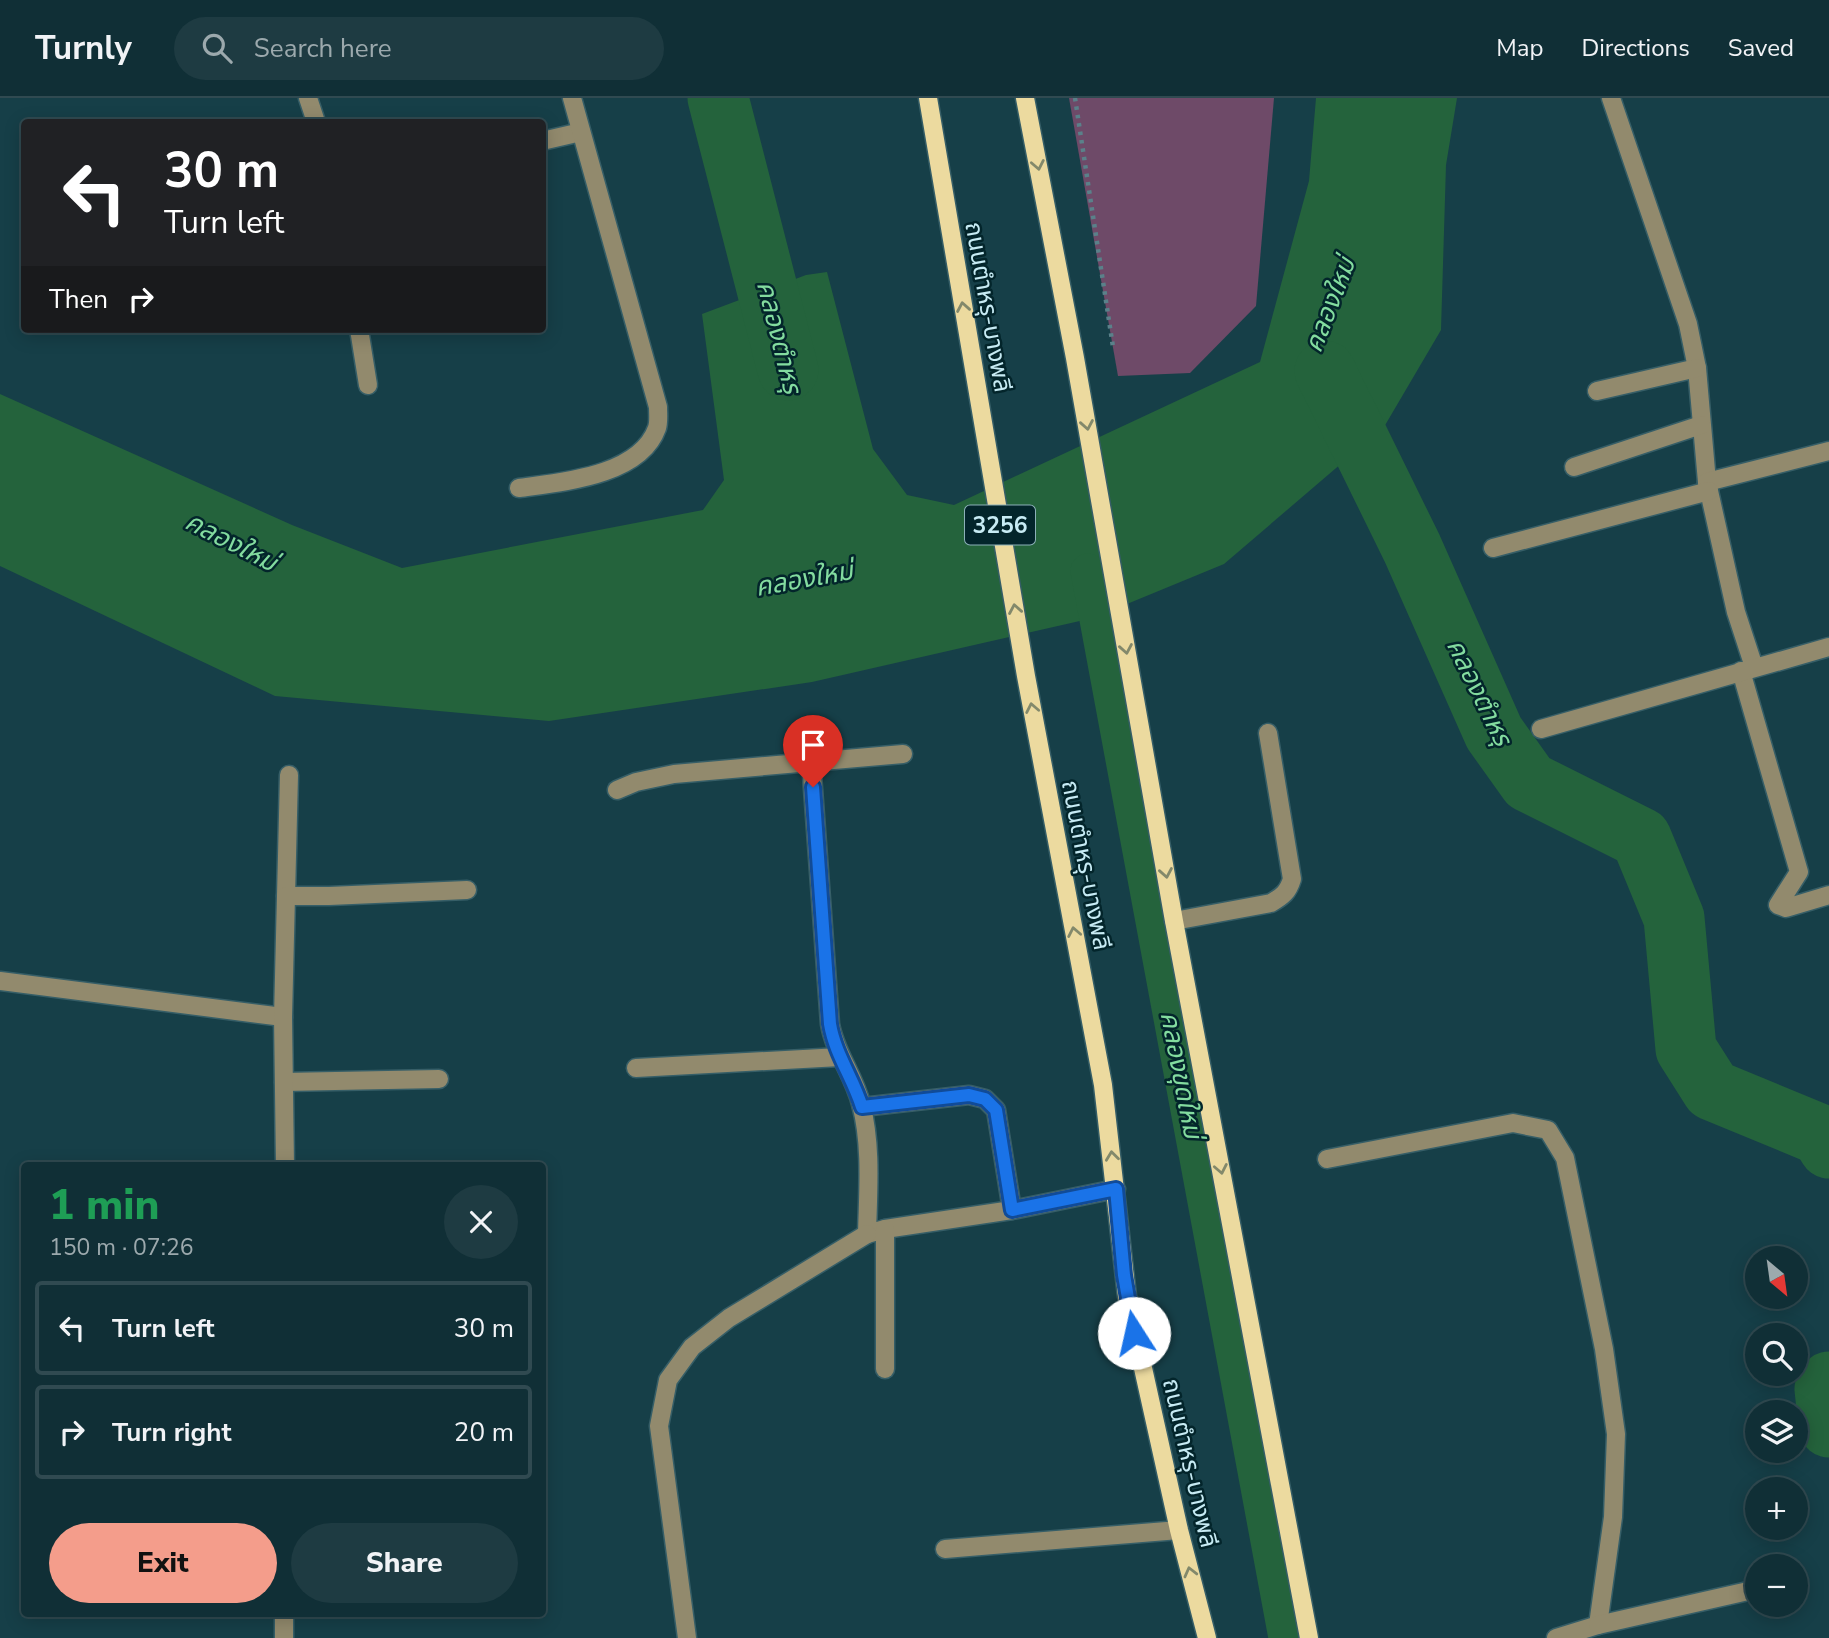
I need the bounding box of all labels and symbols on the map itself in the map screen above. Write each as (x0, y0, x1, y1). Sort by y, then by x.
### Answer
one-way arrow (1029, 159, 1044, 171)
street label: ถนนตำหรุ-บางพลี (957, 219, 1019, 395)
water label: คลองใหม่ (1296, 249, 1365, 357)
water label: คลองตำหรุ (748, 277, 810, 399)
one-way arrow (956, 301, 971, 313)
one-way arrow (1078, 419, 1093, 431)
water label: คลองใหม่ (179, 504, 287, 582)
road number: 3256 (965, 506, 1035, 544)
water label: คลองใหม่ (752, 552, 860, 605)
one-way arrow (1008, 603, 1023, 615)
water label: คลองตำหรุ (1438, 633, 1521, 753)
one-way arrow (1118, 643, 1133, 655)
one-way arrow (1026, 702, 1041, 714)
pin (783, 715, 843, 787)
street label: ถนนตำหรุ-บางพลี (1054, 777, 1118, 953)
one-way arrow (1158, 867, 1173, 879)
one-way arrow (1067, 926, 1082, 938)
water label: คลองขุดใหม่ (1152, 1008, 1211, 1146)
one-way arrow (1105, 1150, 1120, 1162)
one-way arrow (1213, 1163, 1228, 1175)
north arrow (1745, 1246, 1808, 1309)
position arrow (1097, 1296, 1171, 1370)
street label: ถนนตำหรุ-บางพลี (1155, 1375, 1225, 1551)
one-way arrow (1184, 1566, 1198, 1578)

